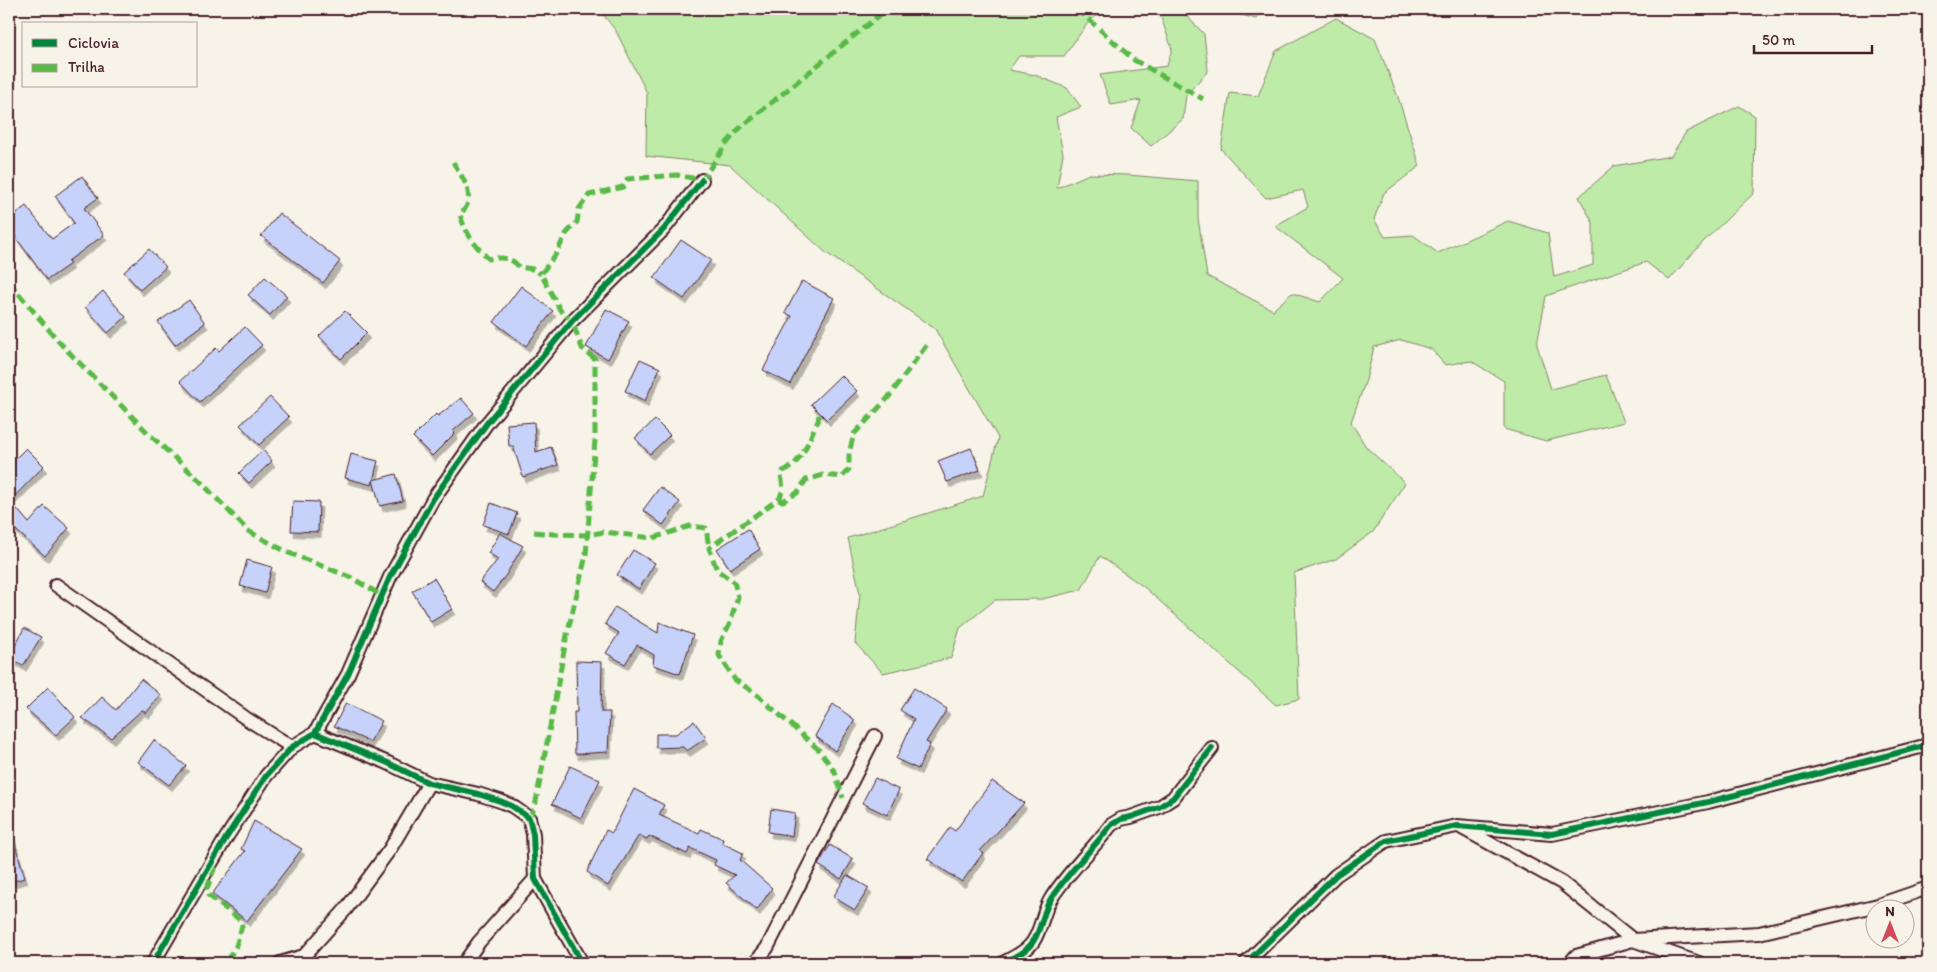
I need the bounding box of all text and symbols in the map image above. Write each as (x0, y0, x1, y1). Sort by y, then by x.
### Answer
legend (22, 22, 198, 88)
scale bar (1754, 22, 1872, 54)
text: 50 m (1762, 31, 1795, 49)
text: Ciclovia (68, 34, 119, 52)
text: Trilha (68, 58, 105, 76)
north arrow (1864, 900, 1914, 950)
text: N (1885, 903, 1895, 920)

